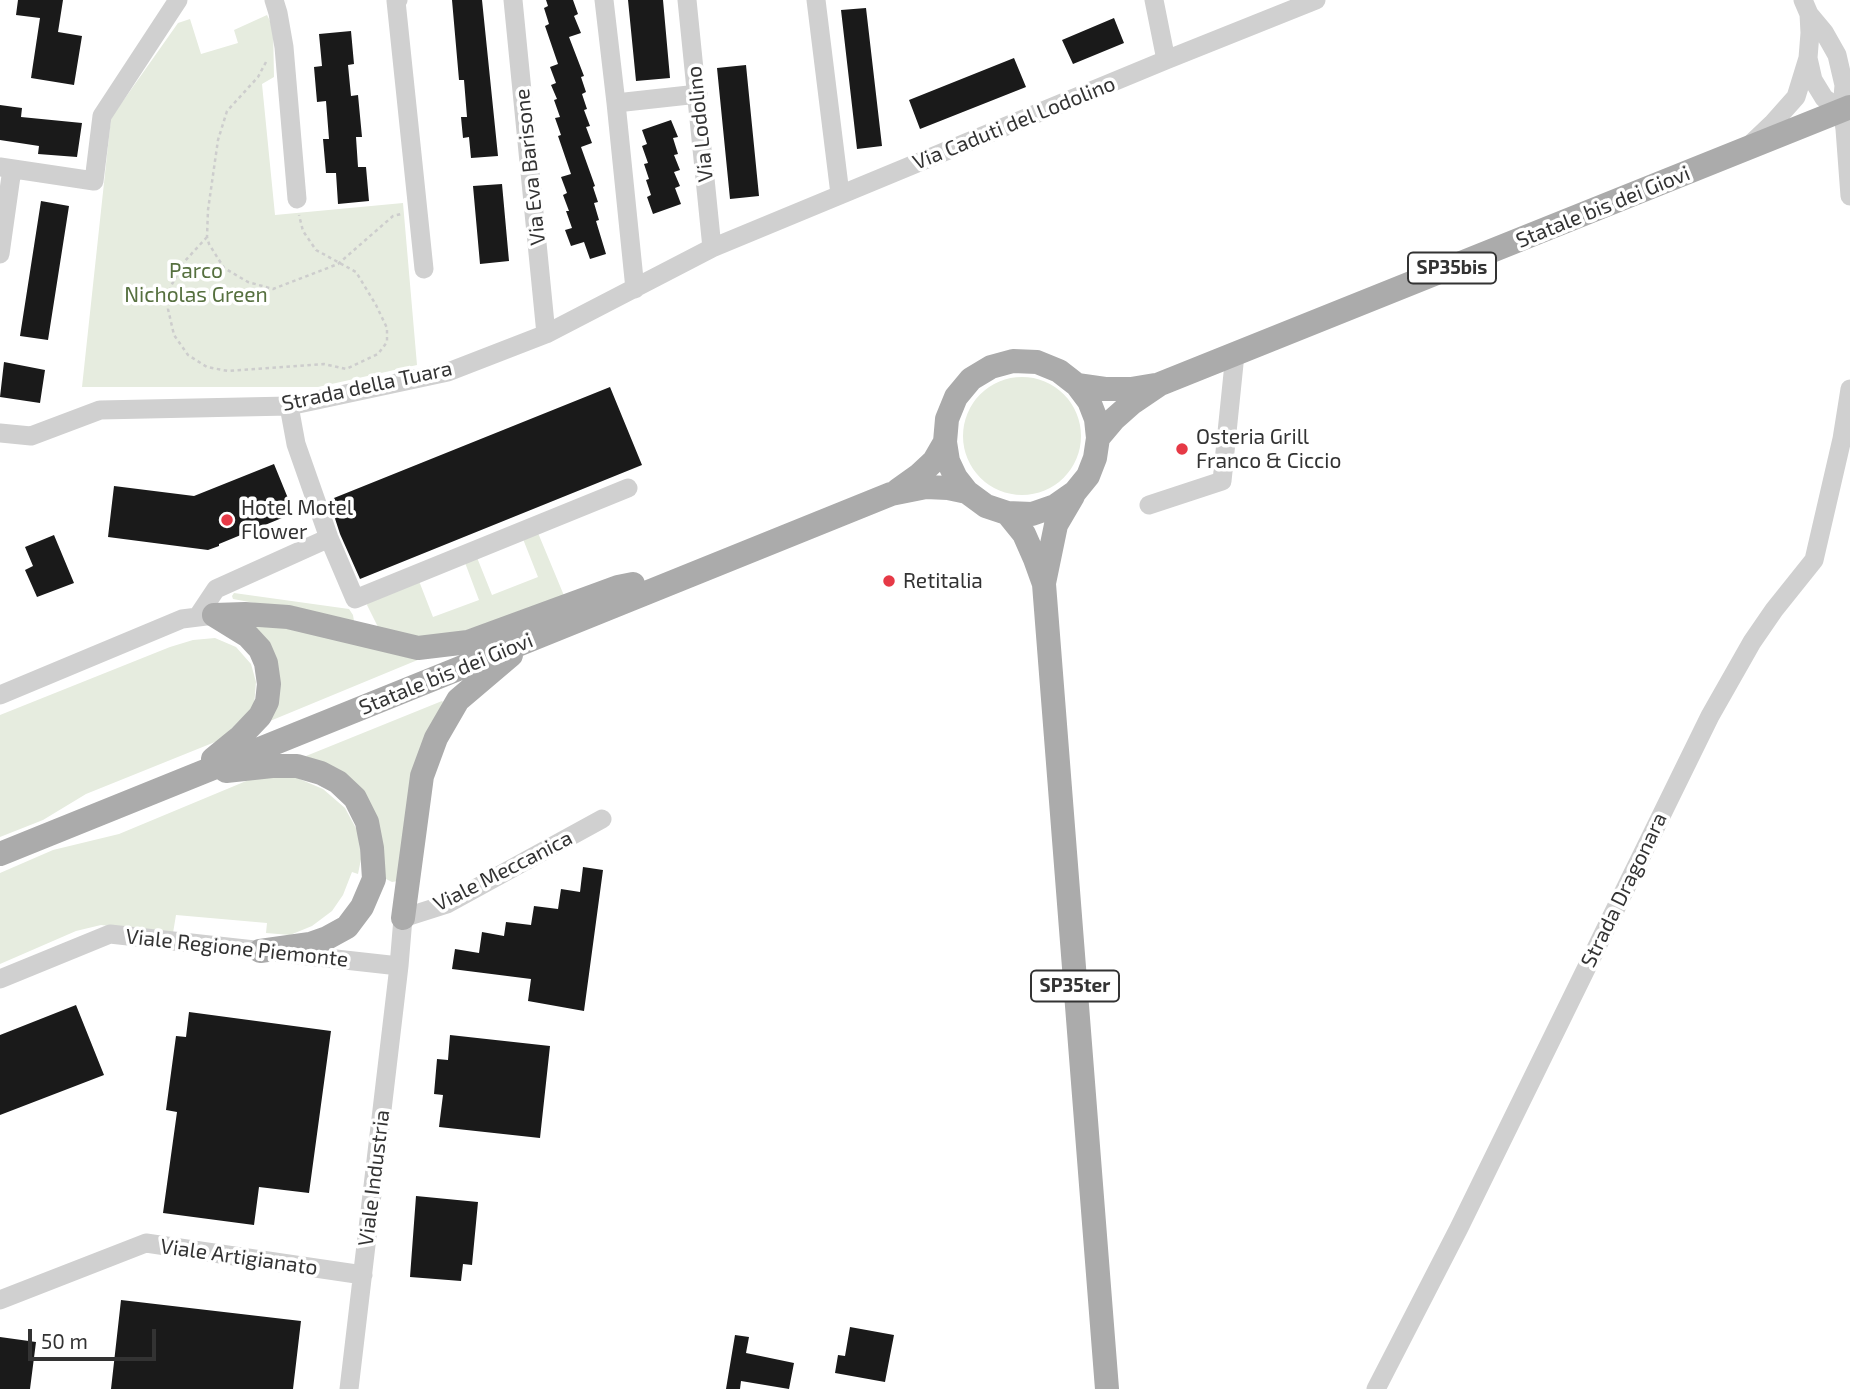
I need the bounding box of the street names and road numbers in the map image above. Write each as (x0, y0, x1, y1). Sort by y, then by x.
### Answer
street label: Via Lodolino (681, 65, 719, 183)
street label: Via Caduti del Lodolino (909, 71, 1119, 175)
street label: Via Eva Barisone (509, 87, 551, 247)
street label: Statale bis dei Giovi (1512, 161, 1694, 253)
road number: SP35bis (1408, 252, 1496, 284)
street label: Strada della Tuara (279, 356, 455, 416)
street label: Statale bis dei Giovi (355, 628, 537, 720)
street label: Strada Dragonara (1576, 809, 1672, 971)
street label: Viale Meccanica (429, 825, 577, 917)
street label: Viale Regione Piemonte (125, 924, 349, 972)
road number: SP35ter (1031, 970, 1119, 1002)
street label: Viale Industria (353, 1108, 395, 1248)
street label: Viale Artigianato (159, 1233, 319, 1281)

